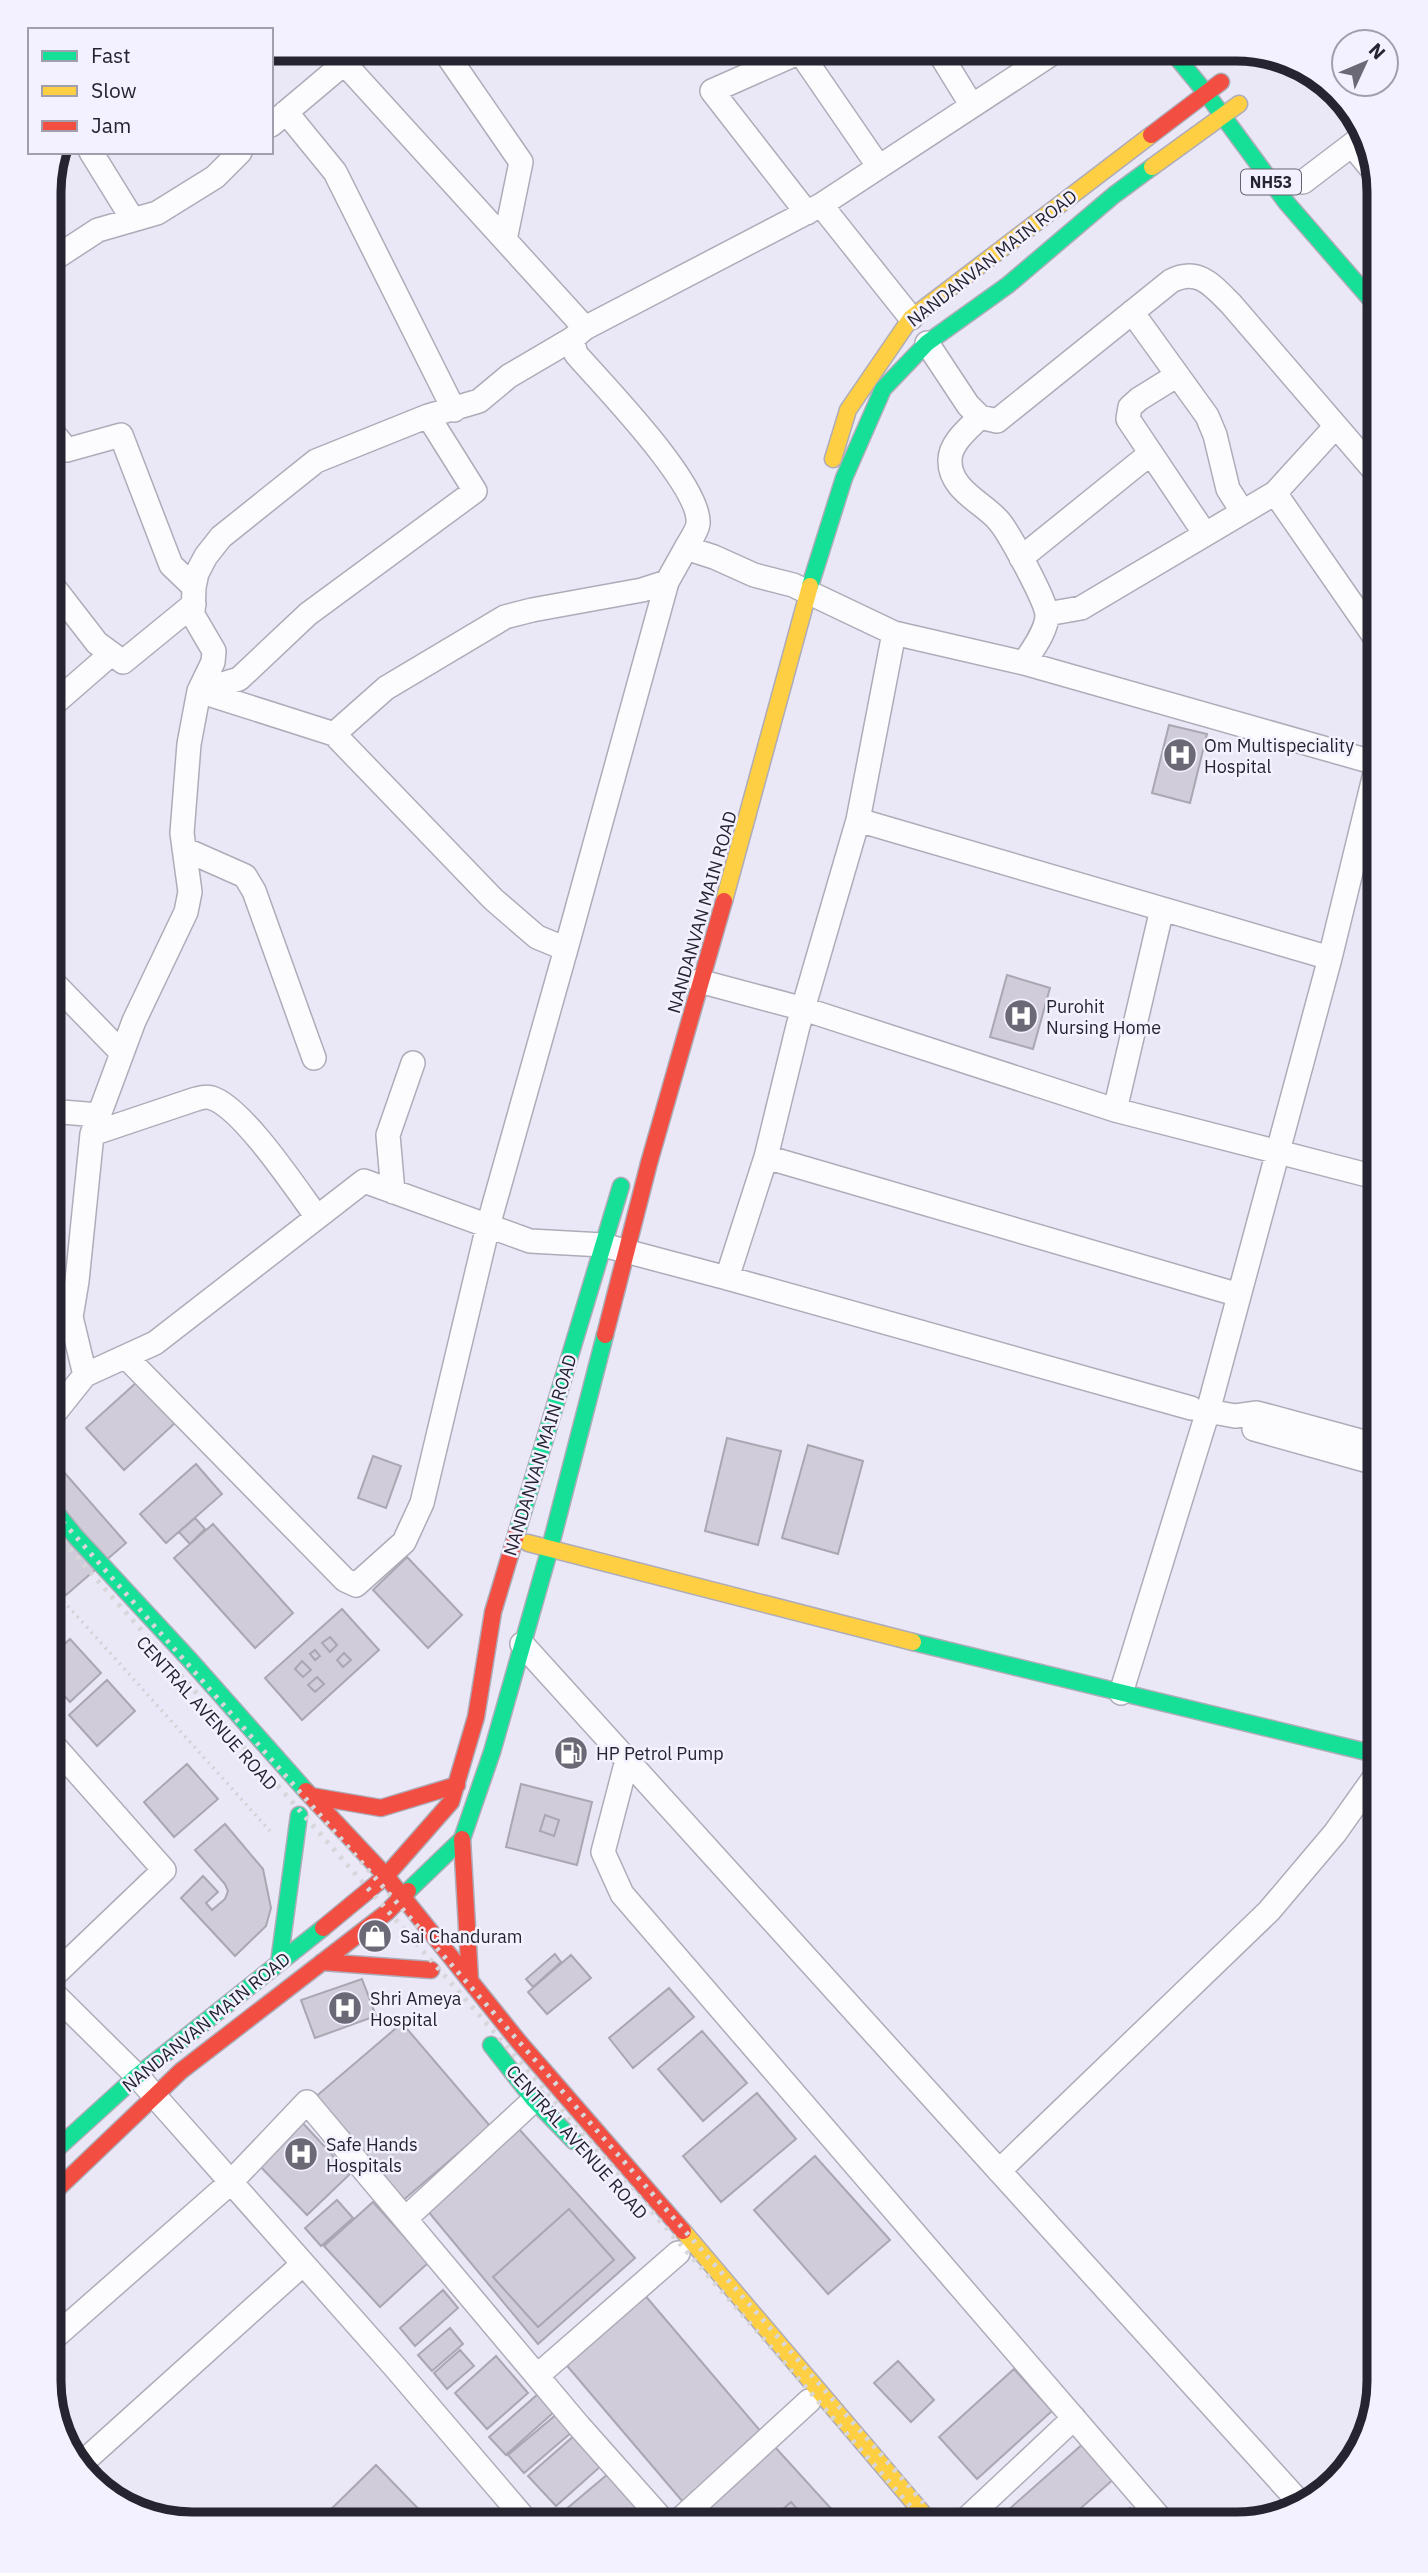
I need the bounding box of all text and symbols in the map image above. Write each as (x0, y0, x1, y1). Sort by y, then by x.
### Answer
legend (28, 28, 273, 154)
north arrow (1330, 28, 1400, 98)
text: N (1364, 38, 1391, 64)
text: Fast (91, 41, 131, 69)
text: Slow (91, 76, 137, 104)
text: Jam (91, 111, 131, 139)
road number: NH53 (1241, 170, 1301, 194)
street label: NANDANVAN MAIN ROAD (902, 184, 1082, 332)
place label: Om Multispeciality Hospital (1204, 734, 1354, 778)
hospital icon: Om Multispeciality Hospital (1161, 736, 1199, 774)
street label: NANDANVAN MAIN ROAD (662, 808, 742, 1016)
place label: Purohit Nursing Home (1046, 995, 1161, 1039)
hospital icon: Purohit Nursing Home (1002, 997, 1040, 1035)
street label: NANDANVAN MAIN ROAD (498, 1351, 582, 1559)
street label: CENTRAL AVENUE ROAD (131, 1631, 283, 1795)
fuel station icon: HP Petrol Pump (552, 1734, 590, 1772)
place label: HP Petrol Pump (596, 1742, 724, 1765)
shop icon: Sai Chanduram (356, 1917, 394, 1955)
place label: Sai Chanduram (400, 1925, 523, 1948)
street label: NANDANVAN MAIN ROAD (117, 1947, 295, 2097)
place label: Shri Ameya Hospital (370, 1987, 462, 2031)
hospital icon: Shri Ameya Hospital (326, 1989, 364, 2027)
street label: CENTRAL AVENUE ROAD (501, 2060, 653, 2224)
place label: Safe Hands Hospitals (326, 2133, 418, 2177)
hospital icon: Safe Hands Hospitals (282, 2135, 320, 2173)

